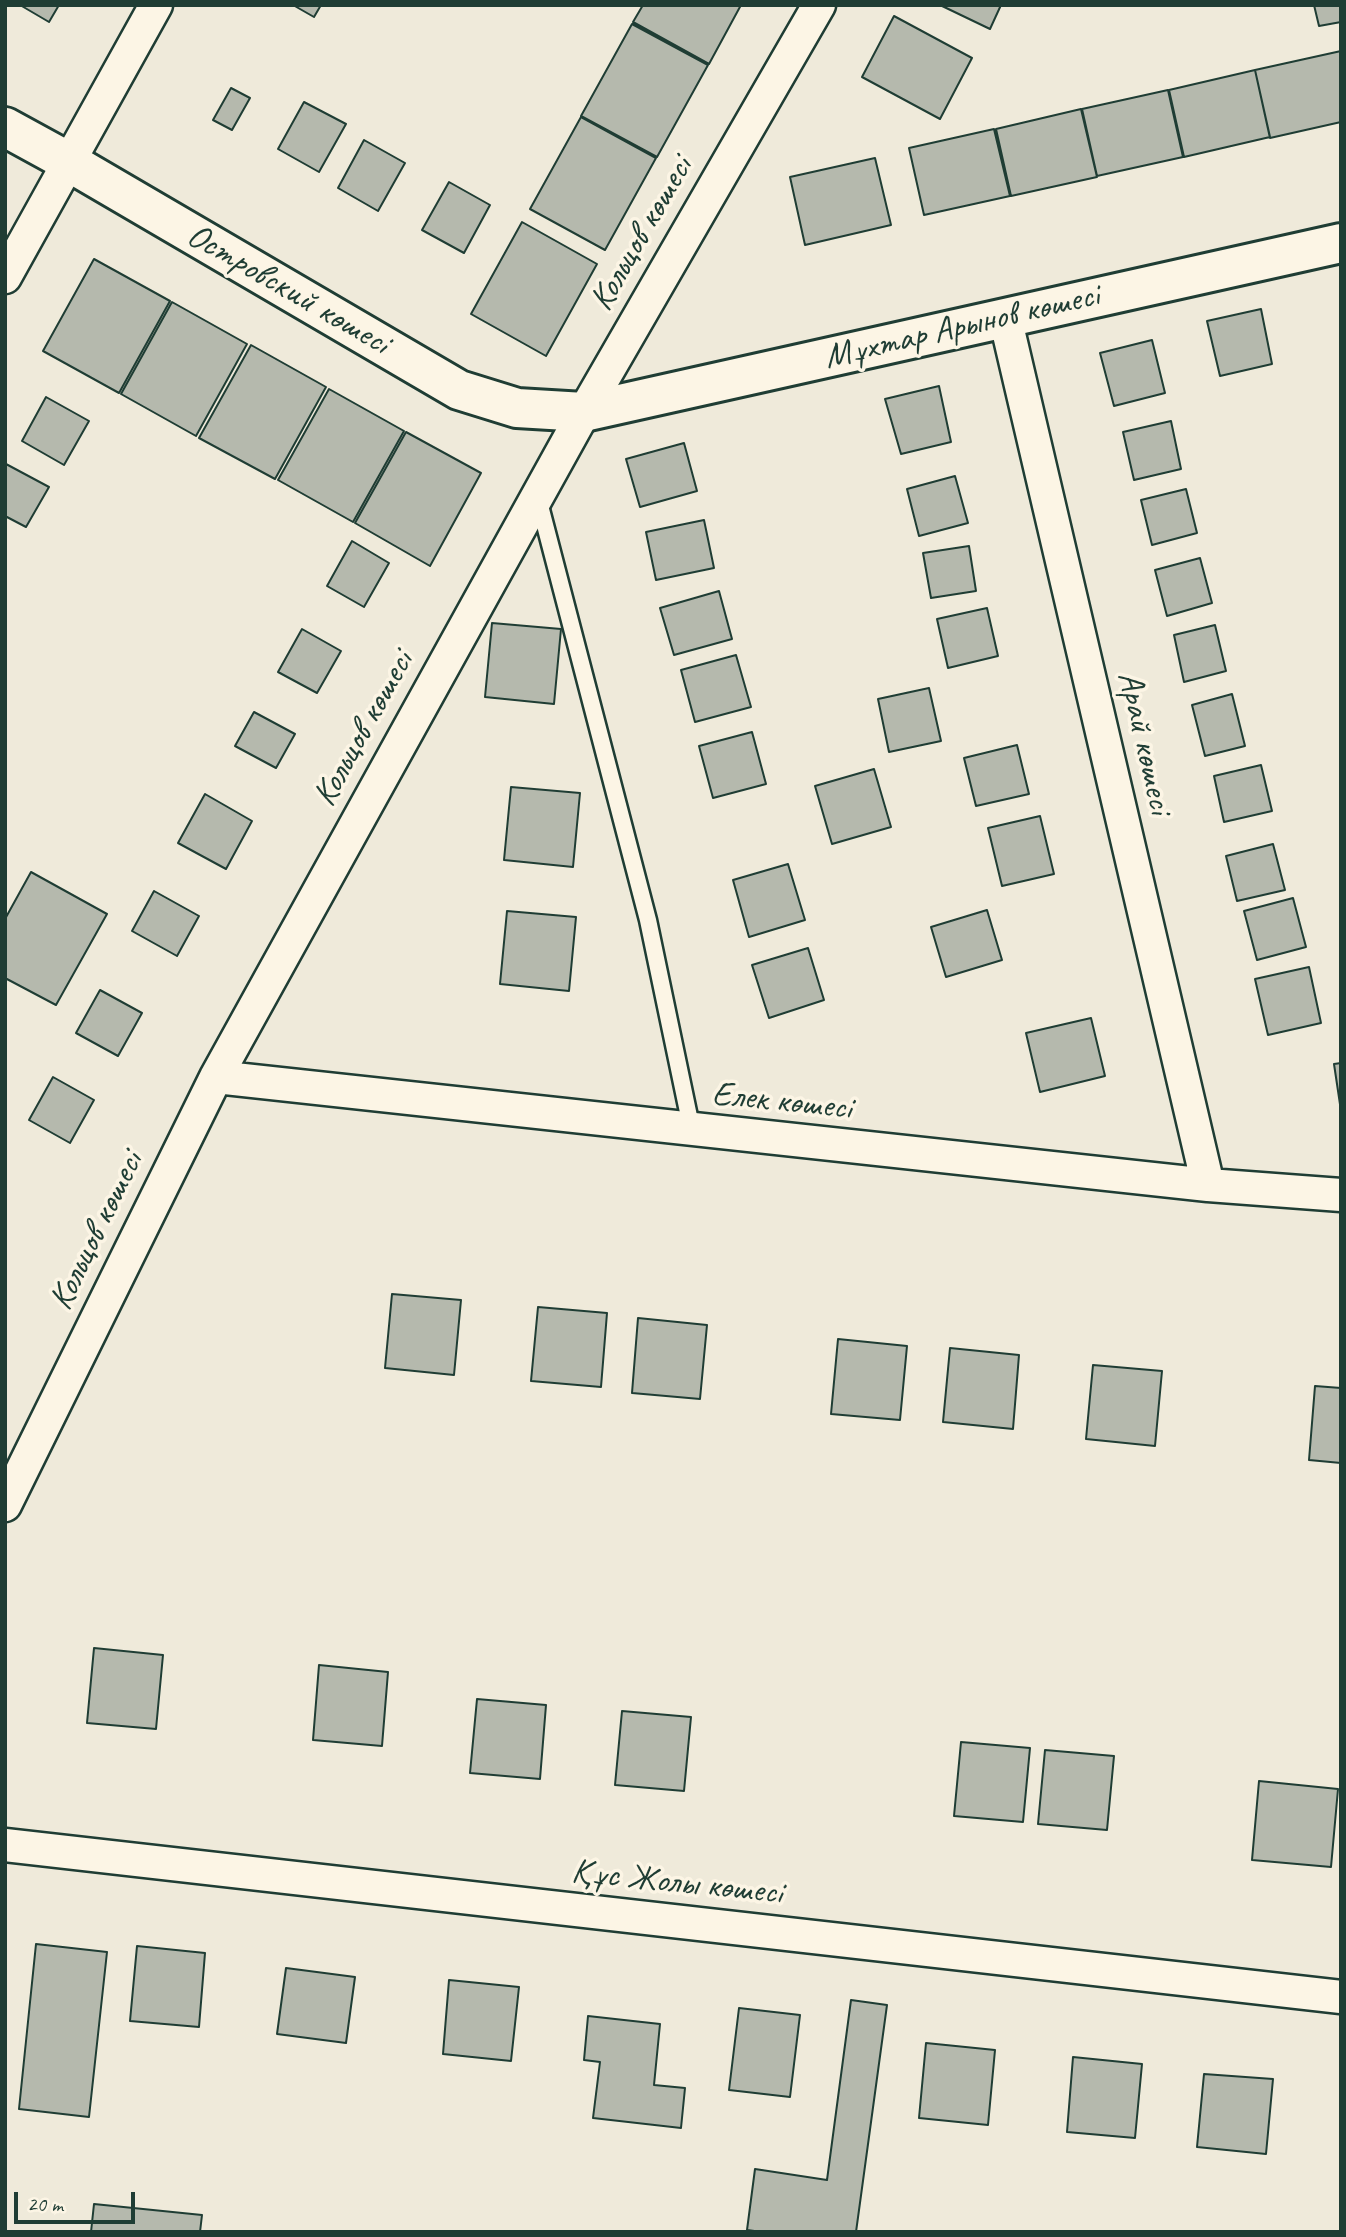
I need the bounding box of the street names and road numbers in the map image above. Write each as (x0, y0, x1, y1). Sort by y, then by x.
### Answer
street label: Кольцов көшесі (581, 150, 703, 318)
street label: Островский көшесі (179, 215, 397, 365)
street label: Мұхтар Арынов көшесі (821, 275, 1103, 379)
street label: Кольцов көшесі (304, 644, 424, 814)
street label: Арай көшесі (1107, 668, 1181, 818)
street label: Елек көшесі (710, 1074, 854, 1130)
street label: Кольцов көшесі (41, 1145, 153, 1317)
street label: Құс Жолы көшесі (569, 1851, 785, 1915)

